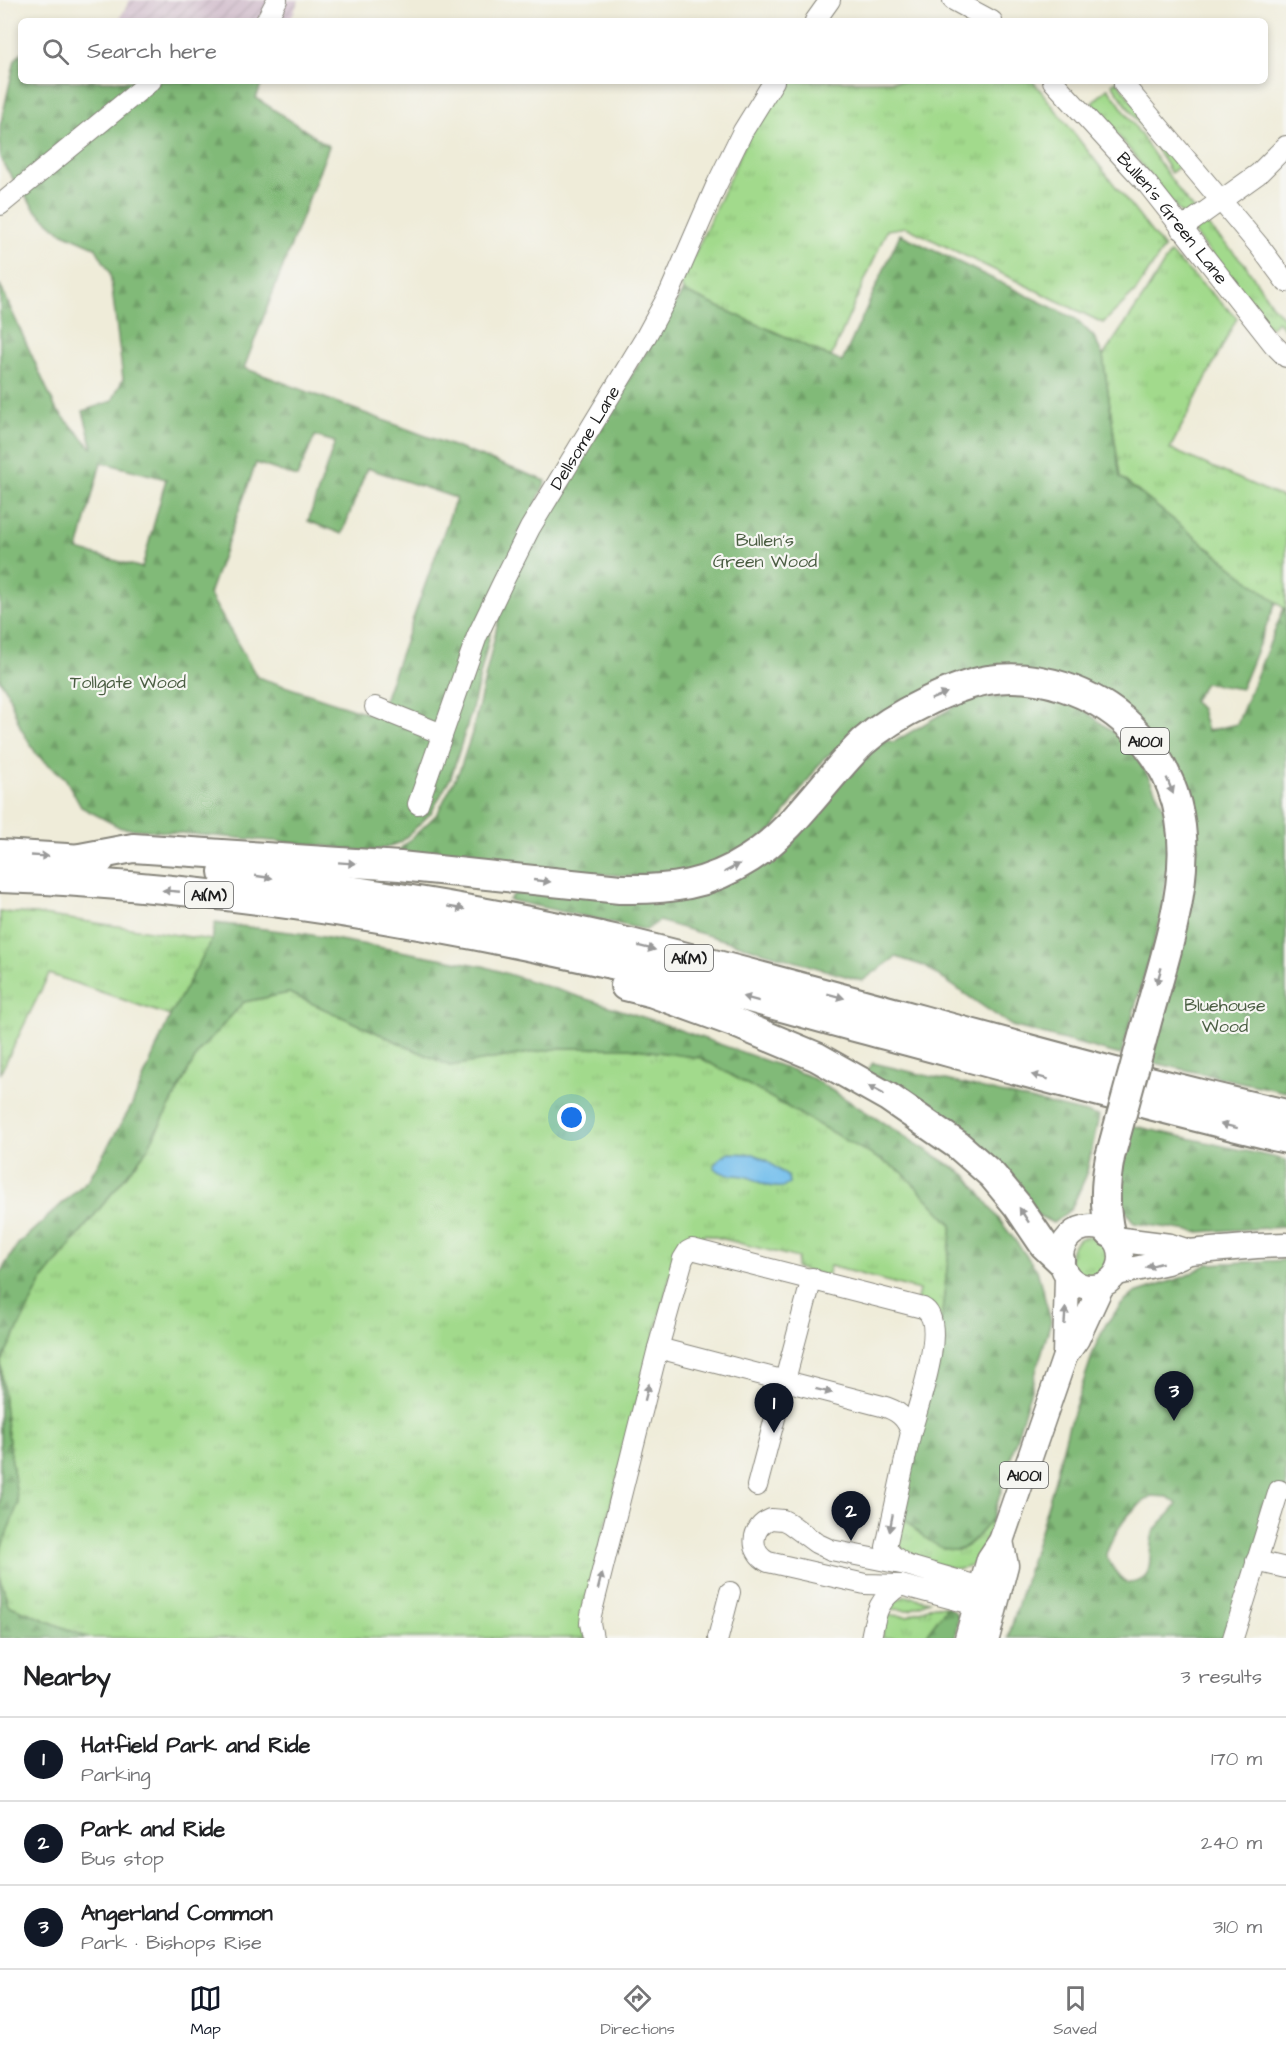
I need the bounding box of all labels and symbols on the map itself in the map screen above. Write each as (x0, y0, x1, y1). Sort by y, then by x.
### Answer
street label: Bullen's Green Lane (1111, 147, 1234, 290)
street label: Dellsome Lane (544, 381, 627, 495)
park label: Bullen's Green Wood (713, 528, 817, 574)
park label: Tollgate Wood (70, 670, 186, 696)
one-way arrow (930, 691, 948, 701)
road number: A1001 (1121, 728, 1169, 754)
one-way arrow (1166, 777, 1176, 795)
one-way arrow (31, 851, 50, 861)
one-way arrow (338, 858, 357, 868)
one-way arrow (724, 863, 741, 873)
one-way arrow (254, 873, 273, 882)
one-way arrow (532, 876, 551, 886)
road number: A1(M) (185, 882, 233, 908)
one-way arrow (162, 886, 181, 896)
one-way arrow (447, 904, 466, 913)
one-way arrow (638, 943, 656, 953)
road number: A1(M) (665, 945, 713, 971)
one-way arrow (1154, 967, 1164, 985)
one-way arrow (827, 992, 845, 1001)
park label: Bluehouse Wood (1184, 993, 1266, 1039)
one-way arrow (741, 994, 760, 1004)
one-way arrow (1031, 1072, 1049, 1081)
one-way arrow (867, 1085, 884, 1095)
your location (557, 1103, 586, 1132)
one-way arrow (1220, 1120, 1238, 1130)
one-way arrow (1019, 1207, 1030, 1223)
one-way arrow (1144, 1261, 1162, 1270)
one-way arrow (1061, 1306, 1070, 1325)
pin: 3 (1154, 1372, 1194, 1421)
one-way arrow (643, 1383, 653, 1401)
pin: 1 (754, 1384, 794, 1433)
one-way arrow (815, 1386, 833, 1396)
road number: A1001 (1000, 1462, 1048, 1488)
pin: 2 (832, 1492, 870, 1541)
one-way arrow (886, 1514, 895, 1533)
one-way arrow (595, 1572, 605, 1590)

